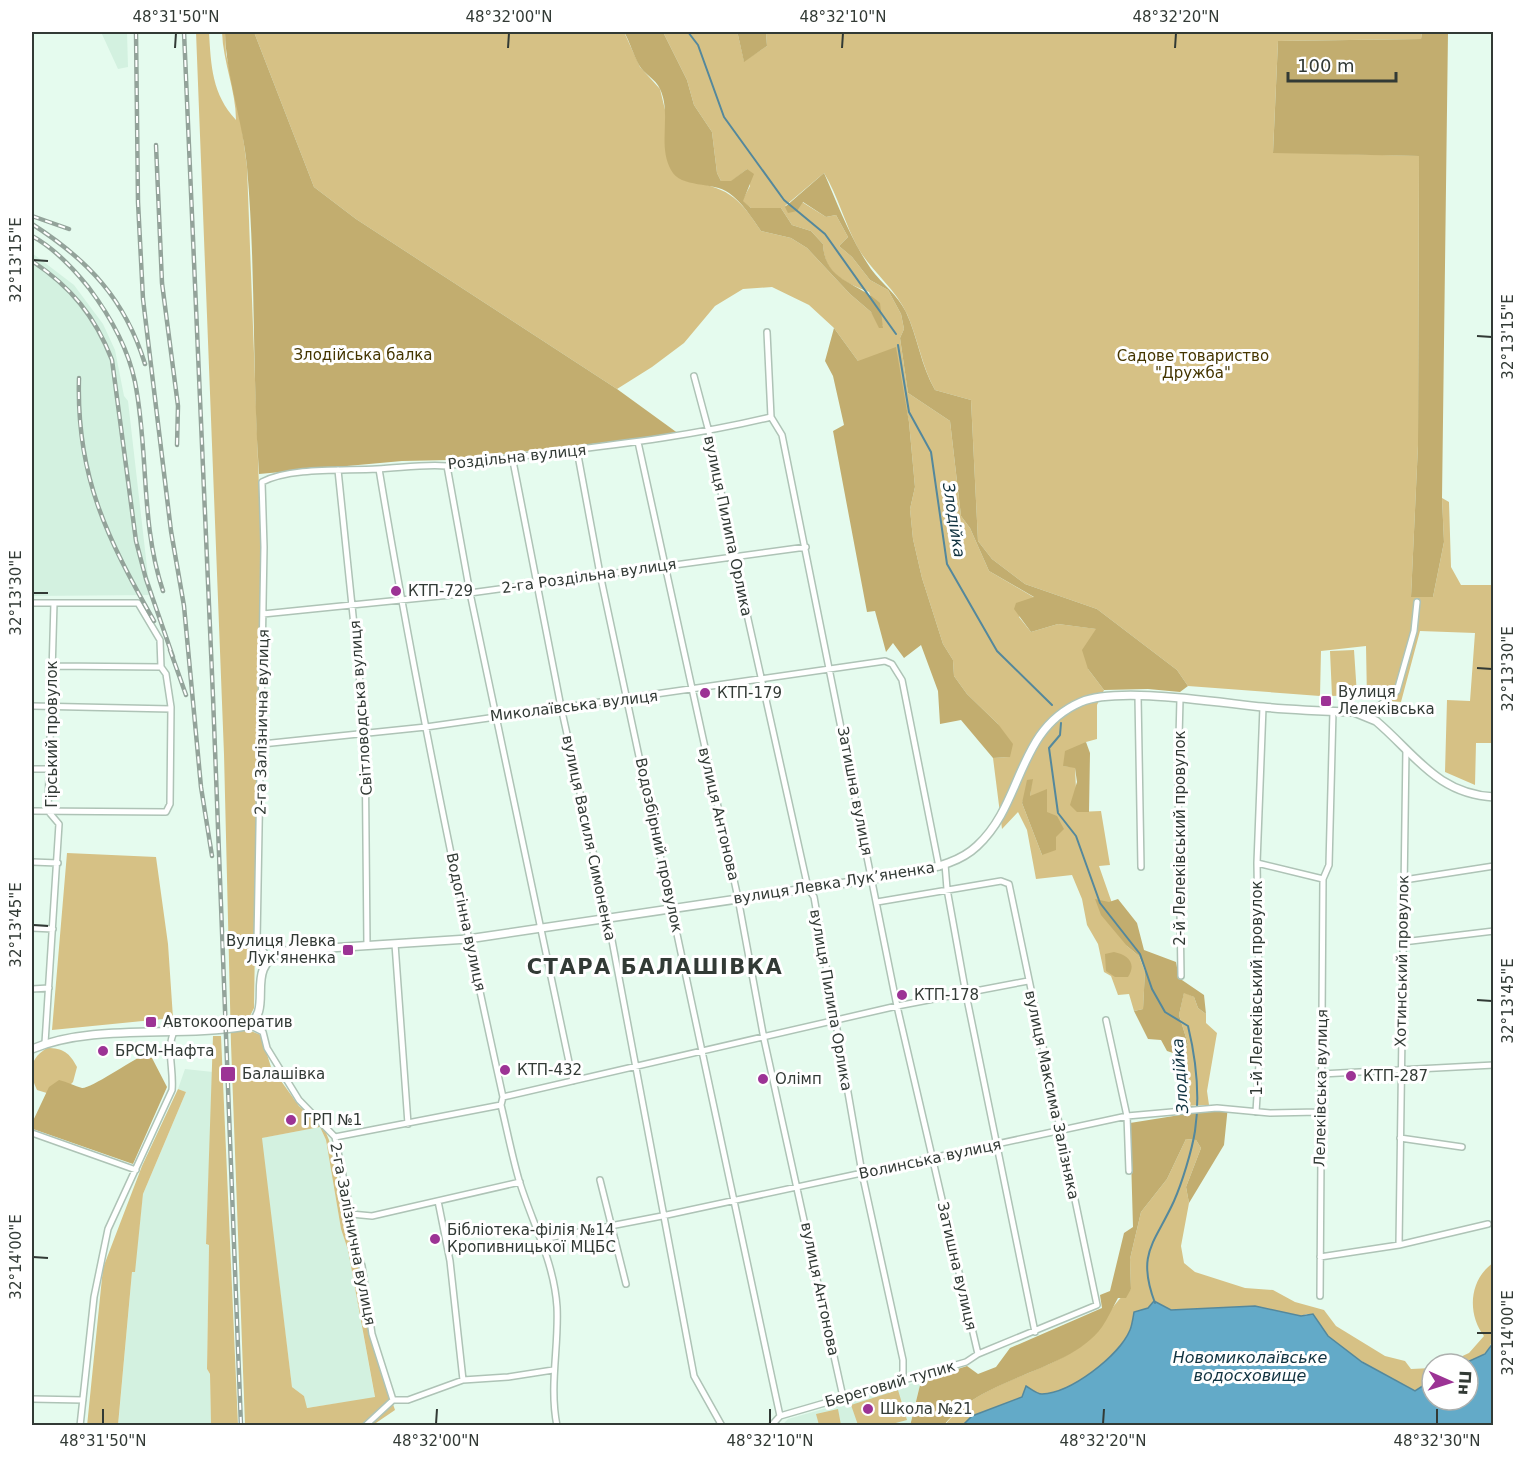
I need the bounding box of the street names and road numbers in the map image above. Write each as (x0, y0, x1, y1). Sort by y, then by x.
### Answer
street label: вулиця Пилипа Орлика (700, 434, 756, 618)
street label: Роздільна вулиця (447, 441, 587, 473)
street label: 2-га Роздільна вулиця (501, 555, 677, 597)
street label: Світловодська вулиця (346, 620, 376, 796)
street label: 2-га Залізнична вулиця (251, 629, 273, 815)
street label: Гірський провулок (43, 660, 61, 808)
street label: Миколаївська вулиця (489, 687, 659, 725)
street label: Затишна вулиця (834, 725, 876, 857)
street label: 2-й Лелеківський провулок (1171, 730, 1189, 946)
street label: вулиця Василя Симоненка (558, 734, 620, 942)
street label: вулиця Антонова (695, 746, 743, 882)
street label: Водозбірний провулок (632, 756, 686, 934)
street label: Водогінна вулиця (443, 851, 489, 993)
street label: вулиця Левка Лукʼяненка (732, 858, 936, 908)
street label: Хотинський провулок (1391, 875, 1413, 1047)
street label: 1-й Лелеківський провулок (1248, 880, 1266, 1096)
street label: вулиця Пилипа Орлика (806, 908, 856, 1092)
street label: вулиця Максима Залізняка (1021, 989, 1083, 1201)
street label: Лелеківська вулиця (1311, 1009, 1331, 1167)
street label: Волинська вулиця (857, 1135, 1003, 1183)
street label: 2-га Залізнична вулиця (326, 1141, 380, 1327)
street label: Затишна вулиця (933, 1200, 981, 1332)
street label: вулиця Антонова (797, 1221, 843, 1357)
street label: Береговий тупик (823, 1357, 957, 1411)

